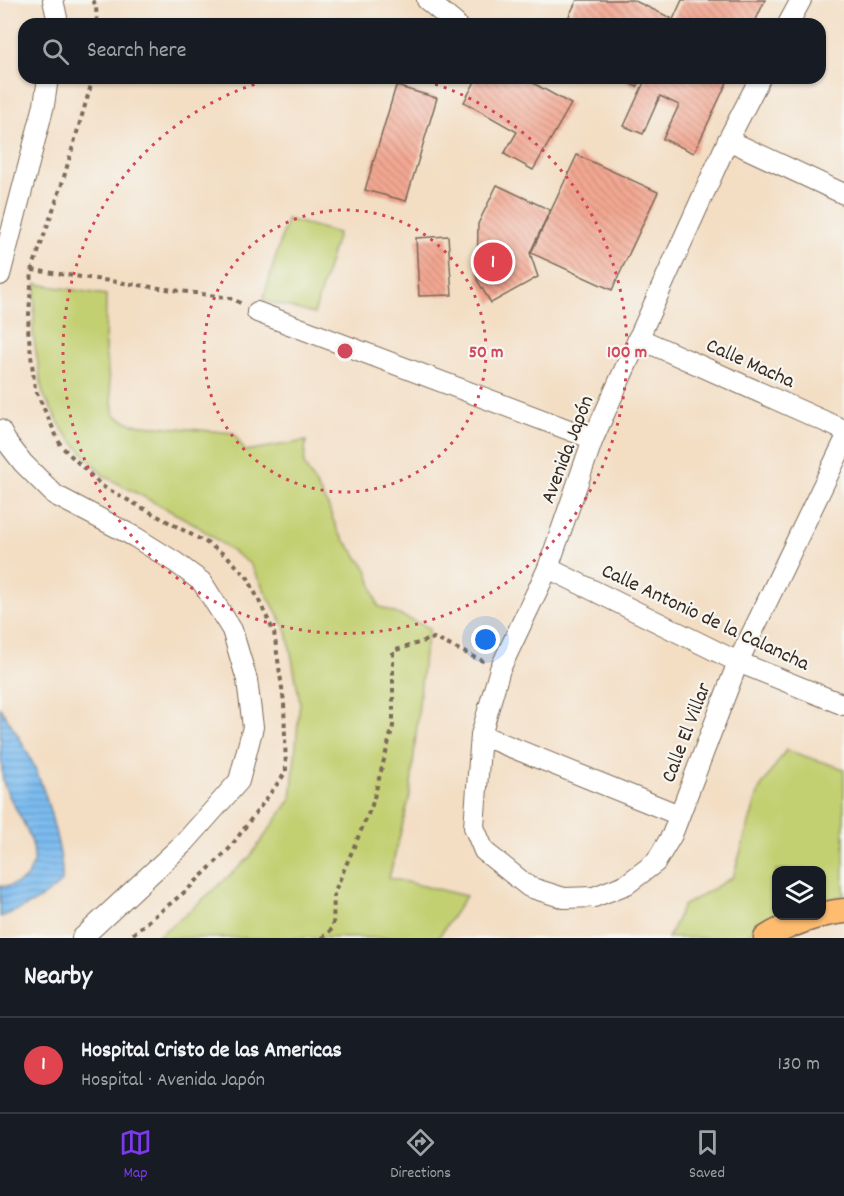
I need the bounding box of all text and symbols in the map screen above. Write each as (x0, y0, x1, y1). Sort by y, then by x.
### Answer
search box (18, 18, 826, 84)
icon: search (39, 35, 72, 68)
text: Search here (87, 36, 186, 67)
pin: 1 (474, 240, 512, 284)
street label: Calle Macha (701, 332, 800, 398)
centre of rings (335, 341, 355, 361)
text: 50 m (469, 341, 503, 366)
text: 100 m (607, 341, 647, 366)
street label: Avenida Japón (534, 392, 603, 509)
street label: Calle Antonio de la Calancha (596, 557, 815, 681)
your location (471, 625, 500, 654)
street label: Calle El Villar (655, 678, 721, 788)
map controls (772, 866, 826, 920)
button: layers (772, 866, 826, 920)
text: Nearby (24, 959, 92, 996)
text: Hospital Cristo de las Americas (81, 1036, 342, 1067)
text: 1 (41, 1051, 46, 1079)
text: 130 m (778, 1051, 820, 1079)
text: Hospital · Avenida Japón (81, 1067, 265, 1095)
tab: Map (119, 1126, 152, 1185)
tab: Directions (390, 1126, 451, 1185)
tab: Saved (689, 1126, 725, 1185)

